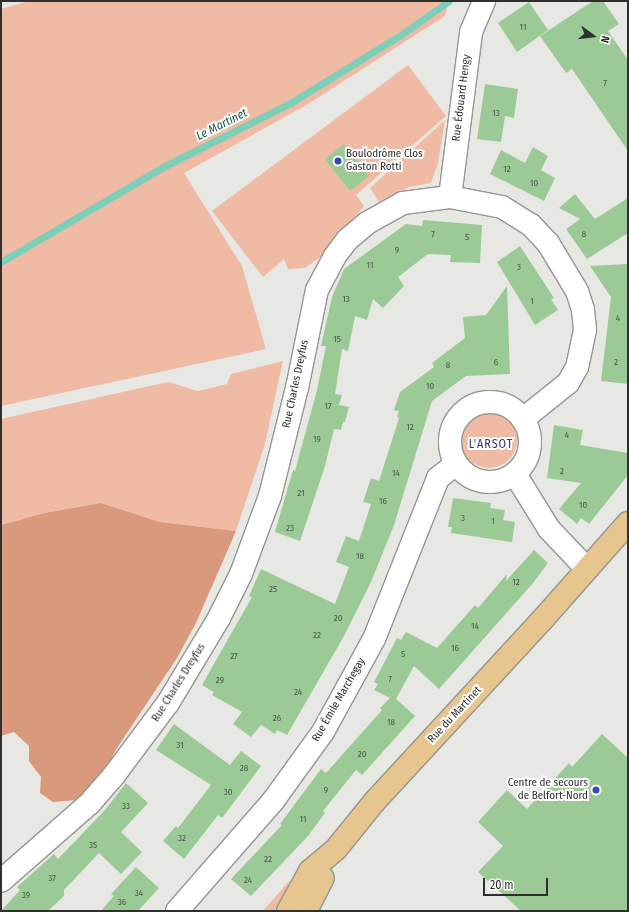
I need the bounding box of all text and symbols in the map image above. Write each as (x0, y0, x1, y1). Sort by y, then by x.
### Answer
north arrow (573, 16, 613, 56)
house number: 11 (520, 22, 526, 32)
text: N (598, 34, 612, 44)
street label: Rue Édouard Hengy (450, 54, 474, 142)
house number: 7 (603, 78, 607, 88)
water label: Le Martinet (194, 106, 250, 144)
house number: 13 (492, 108, 500, 118)
place label: Boulodrôme Clos Gaston Rotti (346, 148, 423, 174)
marker: Boulodrôme Clos Gaston Rotti (333, 156, 343, 166)
house number: 12 (503, 164, 511, 174)
house number: 10 (530, 178, 538, 188)
house number: 7 (431, 229, 435, 239)
house number: 8 (582, 229, 586, 239)
house number: 5 (465, 232, 469, 242)
house number: 9 (395, 245, 399, 255)
house number: 11 (367, 260, 373, 270)
house number: 3 (517, 262, 521, 272)
house number: 13 (342, 294, 350, 304)
house number: 1 (530, 296, 534, 306)
house number: 4 (616, 313, 620, 323)
house number: 15 (333, 334, 341, 344)
street label: Rue Charles Dreyfus (280, 339, 312, 429)
house number: 6 (494, 357, 498, 367)
house number: 2 (614, 357, 618, 367)
house number: 8 (446, 360, 450, 370)
house number: 10 (426, 381, 434, 391)
house number: 17 (324, 401, 332, 411)
house number: 12 (406, 422, 414, 432)
house number: 4 (565, 430, 569, 440)
house number: 19 (313, 434, 321, 444)
district label: L'ARSOT (469, 438, 513, 452)
house number: 2 (560, 466, 564, 476)
house number: 14 (392, 468, 400, 478)
house number: 21 (297, 488, 305, 498)
house number: 16 (379, 496, 387, 506)
house number: 10 (579, 500, 587, 510)
house number: 3 (461, 513, 465, 523)
house number: 1 (491, 516, 495, 526)
house number: 23 (286, 523, 294, 533)
house number: 18 (356, 551, 364, 561)
house number: 12 (512, 577, 520, 587)
house number: 25 (269, 584, 277, 594)
house number: 20 (334, 613, 342, 623)
house number: 14 (471, 621, 479, 631)
house number: 22 (313, 630, 321, 640)
street label: Rue Charles Dreyfus (150, 641, 208, 725)
house number: 16 (451, 643, 459, 653)
house number: 5 (401, 649, 405, 659)
house number: 27 (230, 651, 238, 661)
street label: Rue Émile Marchegay (310, 656, 368, 744)
house number: 7 (388, 674, 392, 684)
house number: 29 (216, 675, 224, 685)
street label: Rue du Martinet (426, 684, 484, 746)
house number: 24 (294, 687, 302, 697)
house number: 26 (273, 713, 281, 723)
house number: 18 (387, 717, 395, 727)
house number: 31 (176, 740, 184, 750)
house number: 20 (358, 749, 366, 759)
house number: 28 (240, 763, 248, 773)
place label: Centre de secours de Belfort-Nord (508, 777, 588, 803)
house number: 9 (324, 785, 328, 795)
marker: Centre de secours de Belfort-Nord (591, 785, 601, 795)
house number: 30 (224, 787, 232, 797)
house number: 33 (122, 801, 130, 811)
house number: 11 (300, 814, 306, 824)
house number: 32 (178, 833, 186, 843)
house number: 35 (89, 840, 97, 850)
house number: 22 (264, 854, 272, 864)
scale bar (485, 870, 550, 896)
house number: 37 (48, 873, 56, 883)
house number: 24 (244, 875, 252, 885)
text: 20 m (490, 878, 514, 892)
house number: 34 (135, 888, 143, 898)
house number: 39 (22, 890, 30, 900)
house number: 36 (118, 897, 126, 907)

